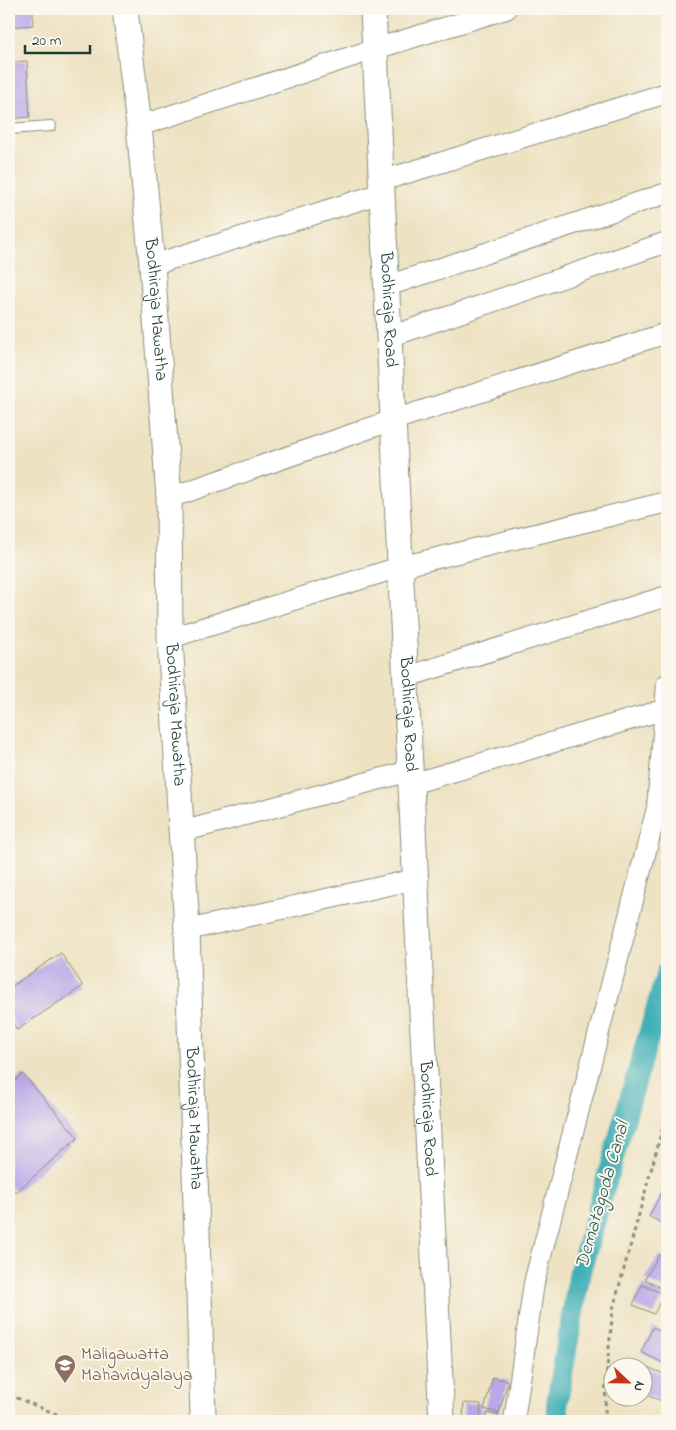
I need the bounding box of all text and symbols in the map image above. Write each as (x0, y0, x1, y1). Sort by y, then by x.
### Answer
scale bar (25, 22, 90, 54)
text: 20 m (32, 30, 62, 52)
street label: Bodhiraja Mawatha (136, 236, 173, 382)
street label: Bodhiraja Road (372, 250, 404, 368)
street label: Bodhiraja Mawatha (157, 642, 192, 787)
street label: Bodhiraja Road (392, 655, 423, 773)
street label: Bodhiraja Mawatha (178, 1045, 209, 1190)
street label: Bodhiraja Road (411, 1059, 443, 1177)
water label: Dematagoda Canal (569, 1116, 639, 1272)
place label: Maligawatta Mahavidyalaya (81, 1342, 192, 1389)
school or university icon: Maligawatta Mahavidyalaya (53, 1353, 77, 1384)
north arrow (604, 1358, 654, 1408)
text: N (627, 1378, 650, 1395)

